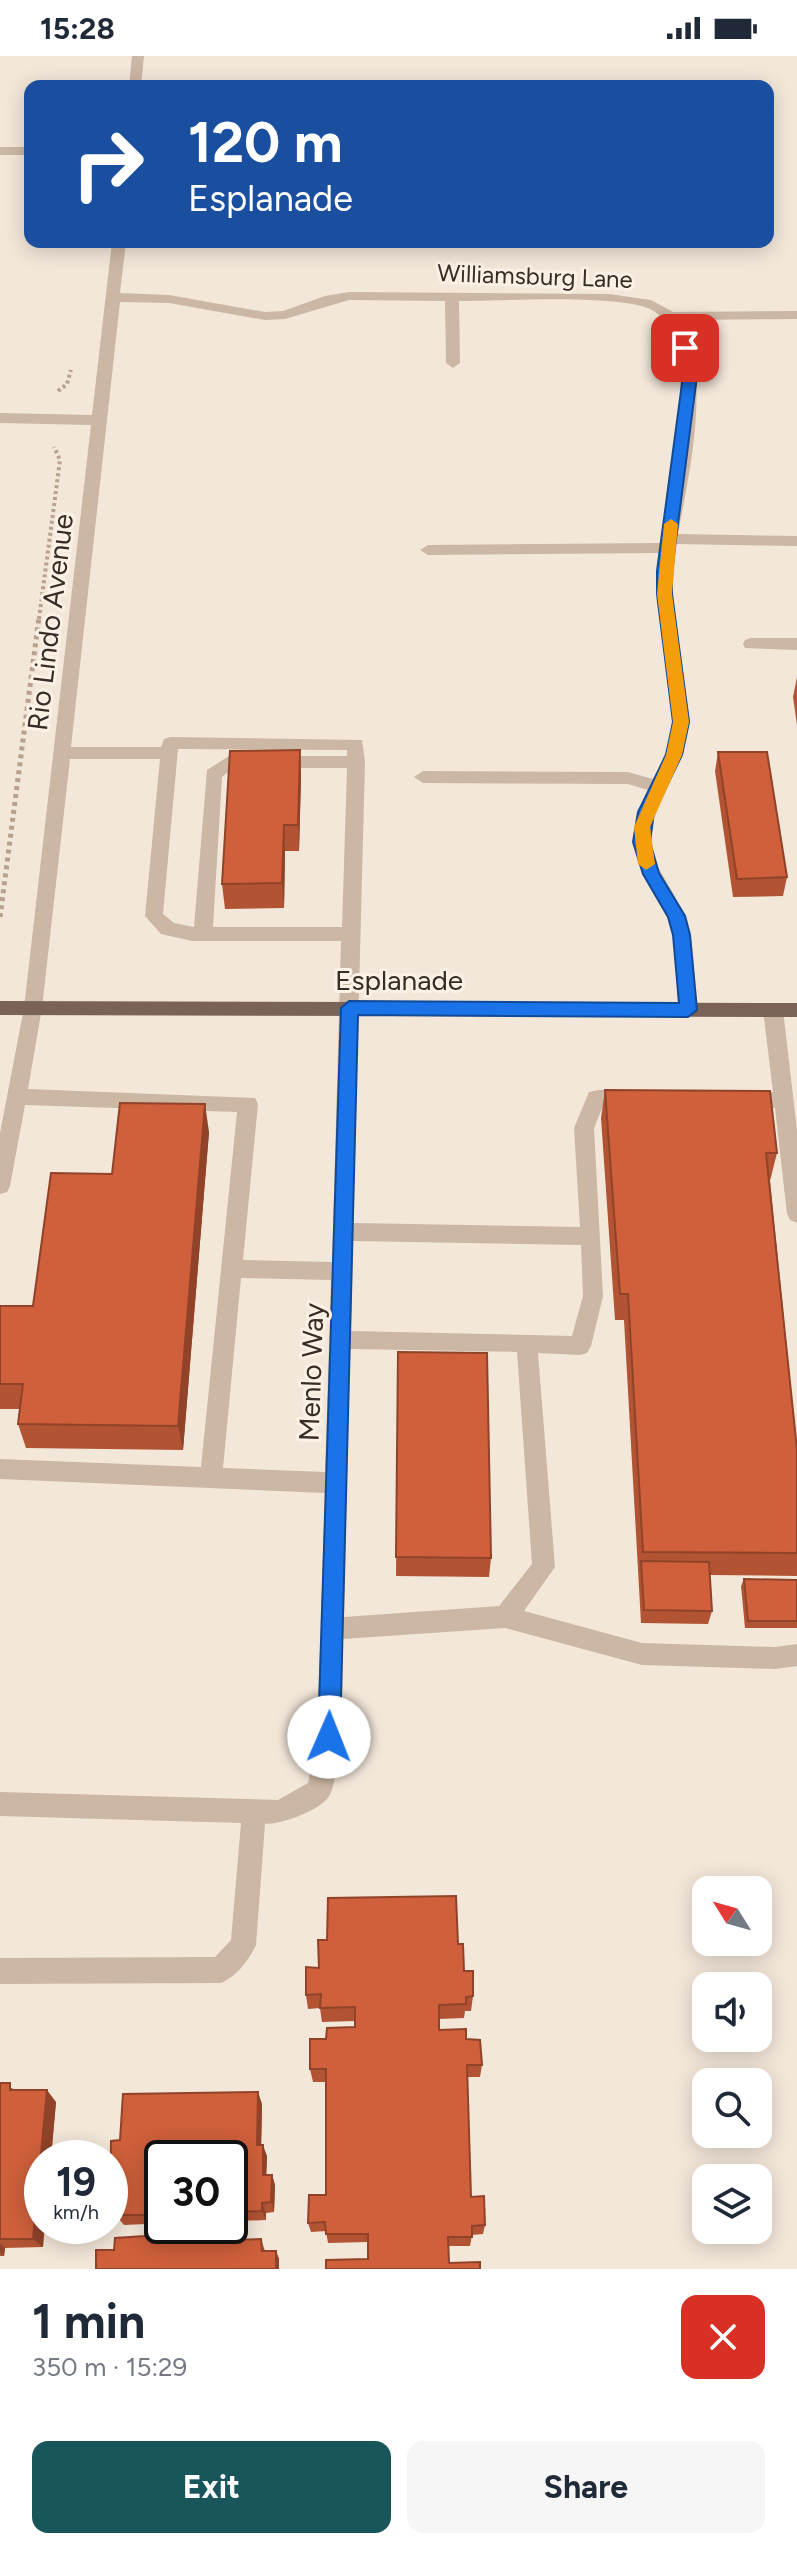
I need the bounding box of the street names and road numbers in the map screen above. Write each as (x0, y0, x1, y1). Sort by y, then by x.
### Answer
street label: Williamsburg Lane (437, 258, 633, 294)
street label: Rio Lindo Avenue (20, 512, 80, 732)
street label: Esplanade (335, 963, 463, 997)
street label: Menlo Way (292, 1302, 330, 1442)

